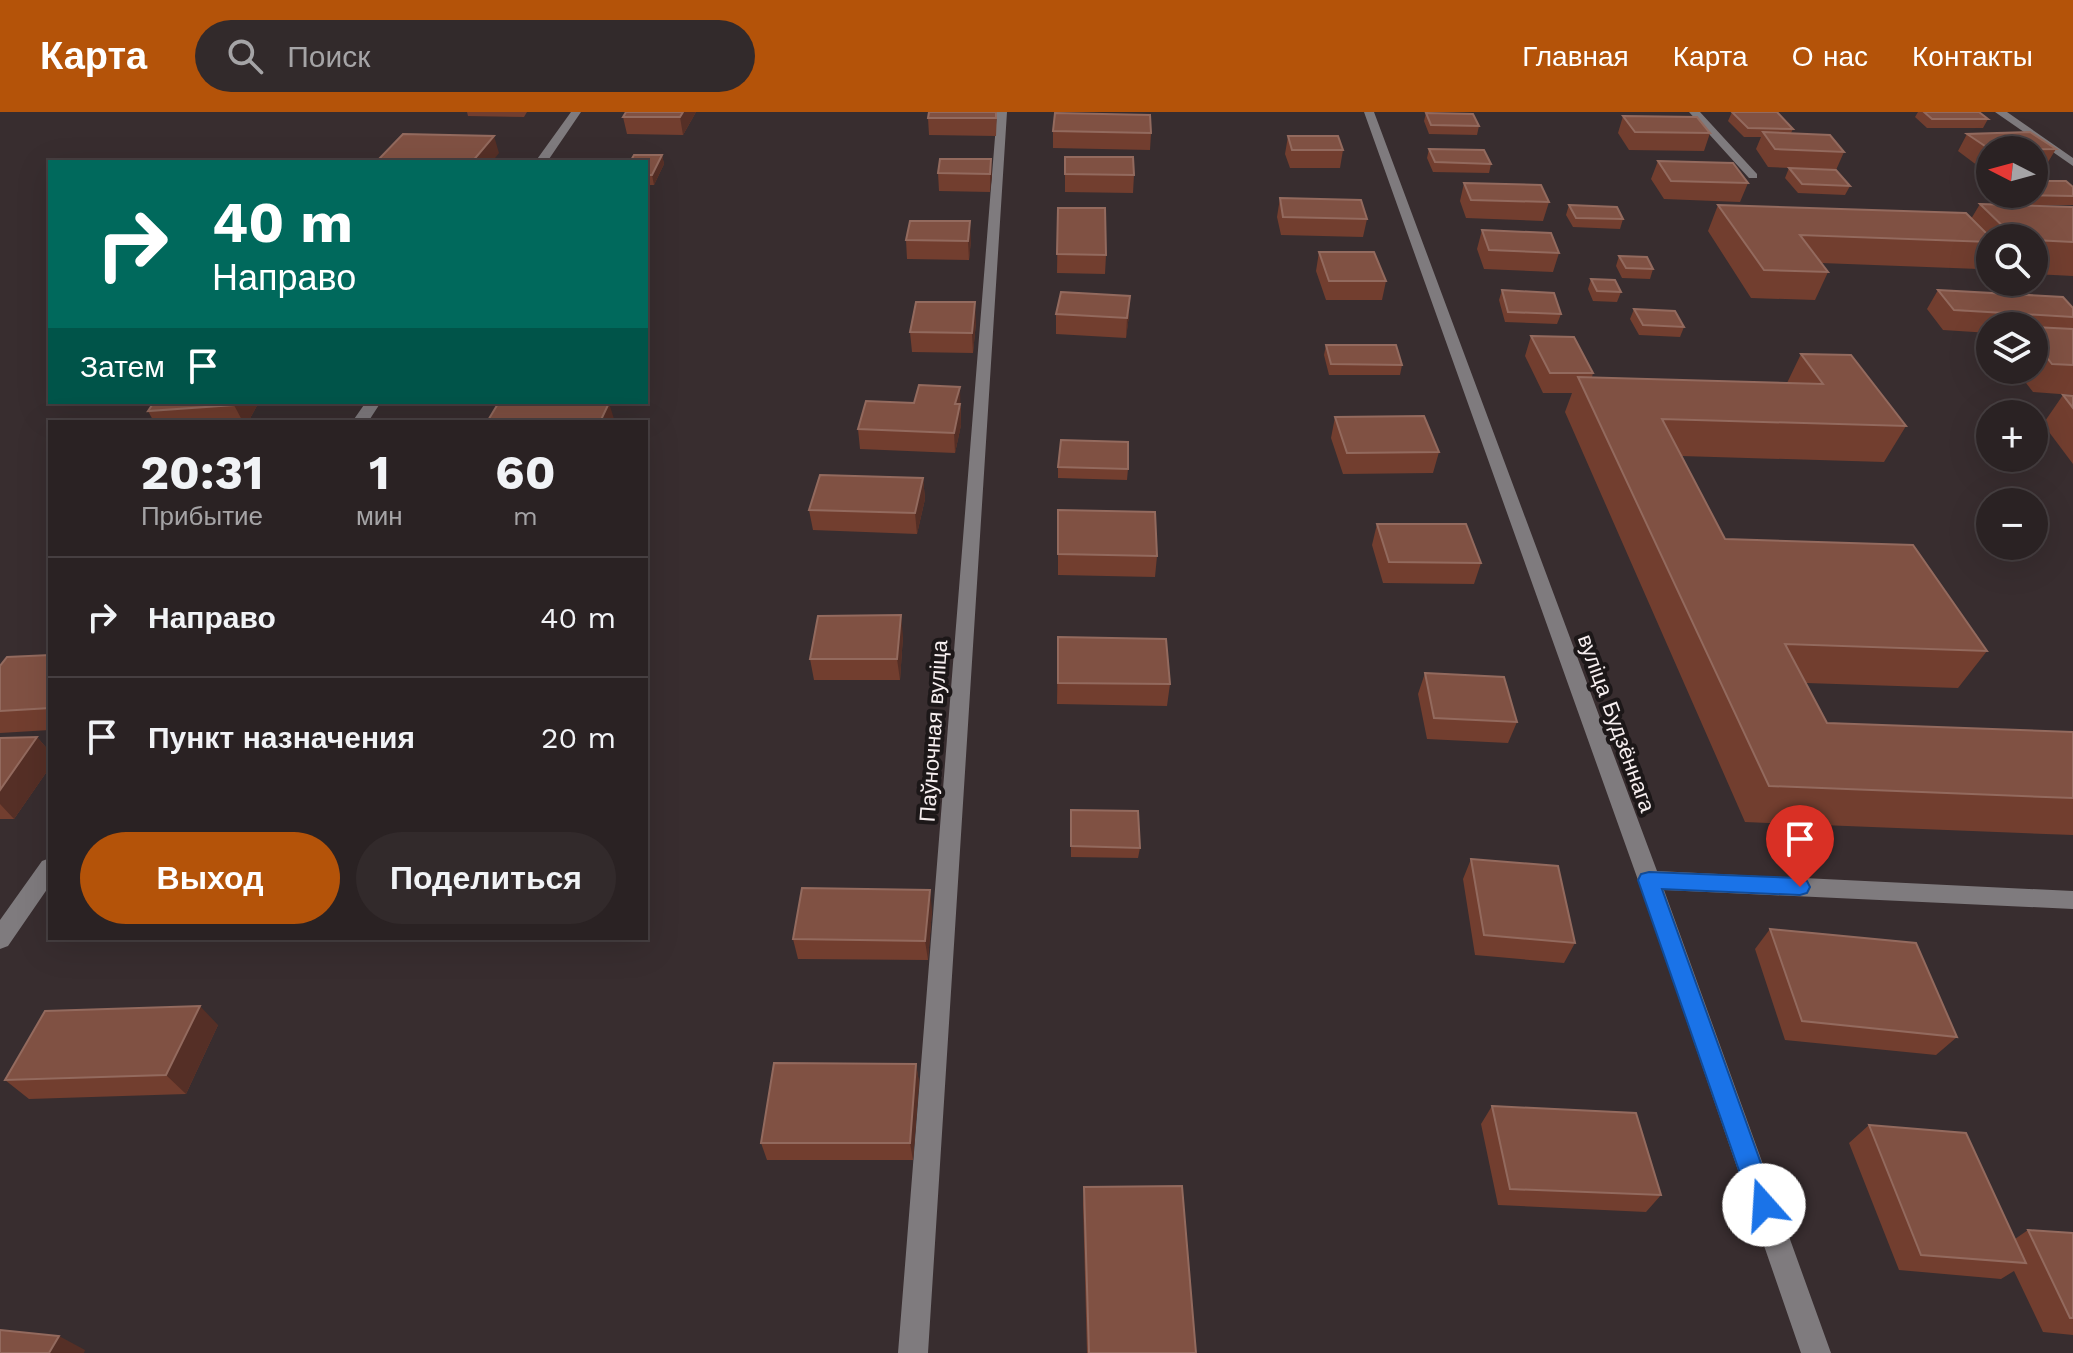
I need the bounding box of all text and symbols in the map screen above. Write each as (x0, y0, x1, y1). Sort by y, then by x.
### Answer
search box (195, 20, 755, 92)
text: Карта (40, 34, 147, 78)
icon: search (223, 34, 267, 78)
text: Поиск (287, 39, 370, 74)
text: Главная (1522, 40, 1629, 73)
text: Карта (1673, 40, 1748, 73)
text: О нас (1792, 40, 1868, 73)
text: Контакты (1912, 40, 2033, 73)
north arrow (1976, 136, 2048, 208)
map controls (1976, 136, 2048, 560)
text: 40 m (212, 190, 353, 256)
icon: right (80, 192, 184, 296)
button: search (1976, 224, 2048, 296)
text: Направо (212, 257, 356, 299)
button: layers (1976, 312, 2048, 384)
icon: arrive (181, 344, 225, 388)
text: Затем (80, 349, 165, 384)
button: + (1976, 400, 2048, 472)
text: 20:31 (140, 444, 264, 501)
text: 1 (369, 444, 390, 501)
text: 60 (495, 444, 556, 501)
button: − (1976, 488, 2048, 560)
text: Прибытие (141, 501, 263, 531)
text: мин (356, 501, 403, 531)
text: m (513, 501, 538, 531)
icon: right (80, 595, 124, 639)
text: Направо (148, 600, 276, 635)
text: 40 m (540, 600, 616, 635)
street label: вуліца Будзённага (1573, 631, 1661, 816)
street label: Паўночная вуліца (915, 638, 952, 823)
icon: arrive (80, 715, 124, 759)
text: Пункт назначения (148, 720, 415, 755)
text: 20 m (541, 720, 616, 755)
pin (1766, 805, 1834, 887)
icon: arrive (1778, 817, 1822, 861)
button: Выход (80, 832, 340, 924)
button: Поделиться (356, 832, 616, 924)
position arrow (1722, 1163, 1806, 1247)

